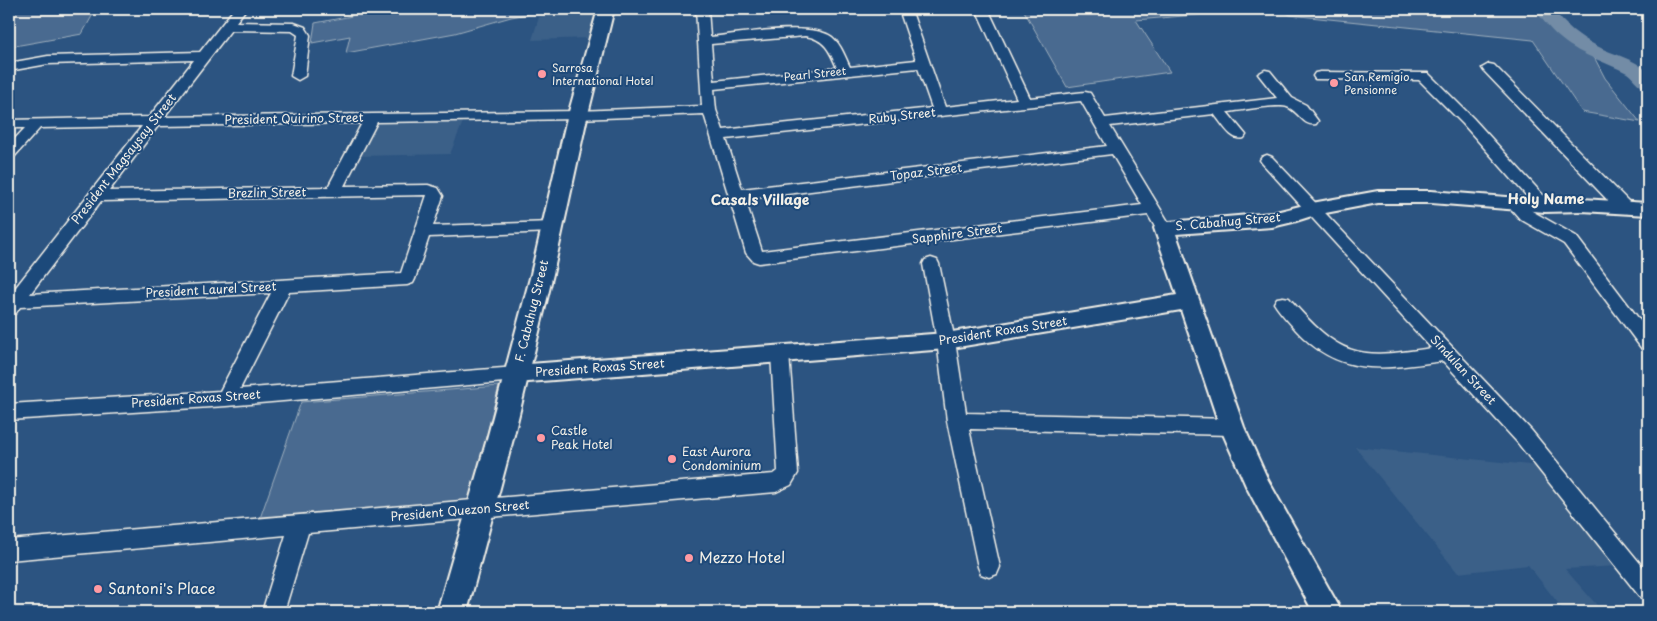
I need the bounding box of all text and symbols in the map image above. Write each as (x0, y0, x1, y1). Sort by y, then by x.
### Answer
place label: Sarrosa International Hotel (552, 59, 654, 89)
street label: Pearl Street (783, 62, 848, 85)
marker: Sarrosa International Hotel (536, 68, 548, 80)
place label: San Remigio Pensionne (1344, 68, 1409, 98)
marker: San Remigio Pensionne (1328, 77, 1340, 89)
street label: President Magsaysay Street (66, 89, 180, 227)
street label: Ruby Street (867, 102, 937, 128)
street label: President Quirino Street (224, 108, 364, 128)
street label: Topaz Street (889, 158, 963, 184)
street label: Brezlin Street (227, 182, 307, 202)
district label: Holy Name (1508, 188, 1585, 209)
district label: Casals Village (711, 189, 810, 210)
street label: S. Cabahug Street (1175, 207, 1281, 235)
street label: Sapphire Street (911, 219, 1003, 247)
street label: F. Cabahug Street (510, 258, 552, 364)
street label: President Laurel Street (145, 277, 277, 301)
street label: President Roxas Street (937, 311, 1068, 349)
street label: Sindulan Street (1427, 330, 1501, 408)
street label: President Roxas Street (535, 353, 665, 381)
street label: President Roxas Street (131, 384, 261, 412)
place label: Castle Peak Hotel (551, 421, 613, 453)
marker: Castle Peak Hotel (535, 432, 547, 444)
place label: East Aurora Condominium (682, 442, 761, 474)
marker: East Aurora Condominium (666, 453, 678, 465)
street label: President Quezon Street (390, 495, 530, 525)
place label: Mezzo Hotel (699, 545, 785, 568)
marker: Mezzo Hotel (683, 552, 695, 564)
place label: Santoni's Place (108, 576, 216, 599)
marker: Santoni's Place (92, 583, 104, 595)

